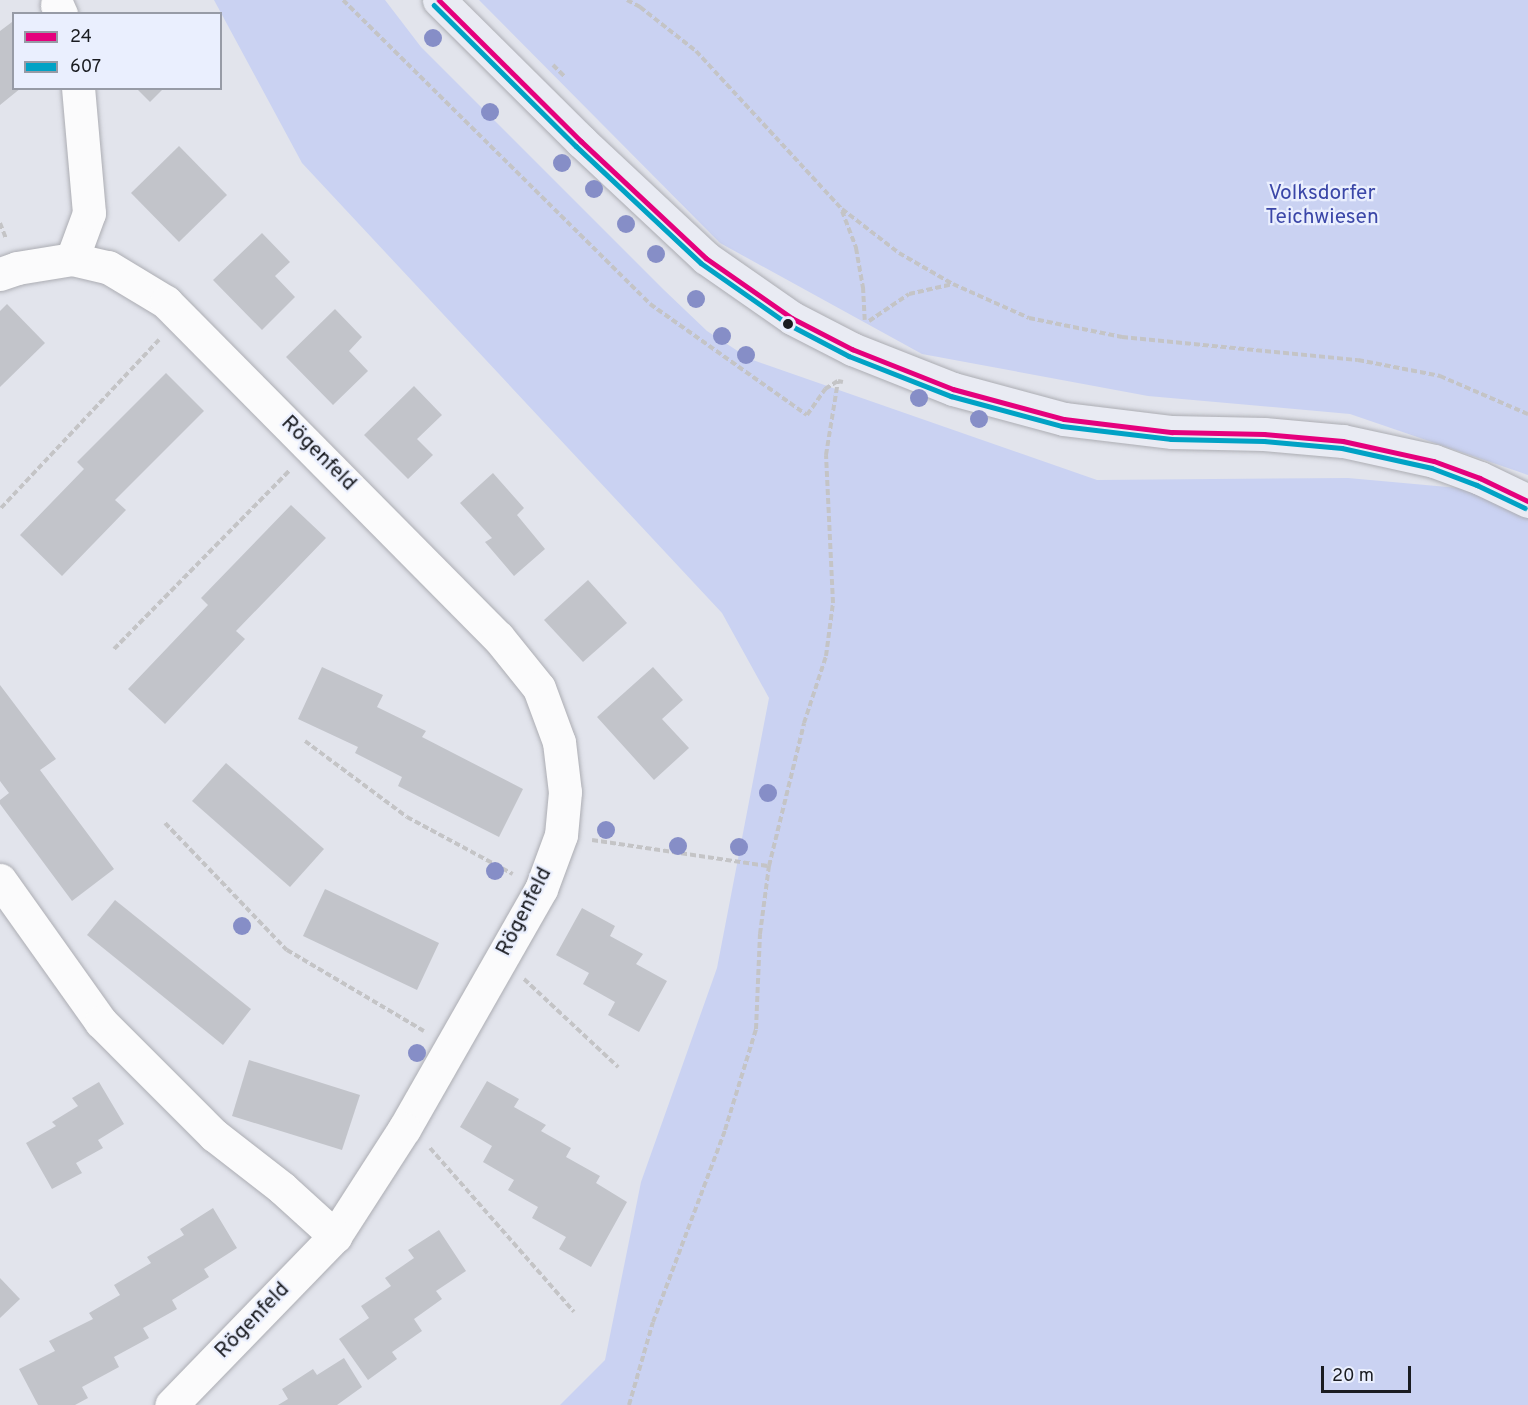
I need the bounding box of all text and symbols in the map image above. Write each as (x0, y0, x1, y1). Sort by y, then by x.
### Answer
legend (12, 12, 222, 90)
text: 24 (70, 26, 92, 49)
text: 607 (70, 56, 101, 79)
park label: Volksdorfer Teichwiesen (1265, 181, 1379, 231)
unlabelled marker (782, 318, 794, 330)
street label: Rögenfeld (275, 411, 361, 497)
street label: Rögenfeld (492, 863, 558, 961)
street label: Rögenfeld (211, 1278, 295, 1364)
scale bar (1324, 1354, 1414, 1392)
text: 20 m (1332, 1365, 1374, 1388)

